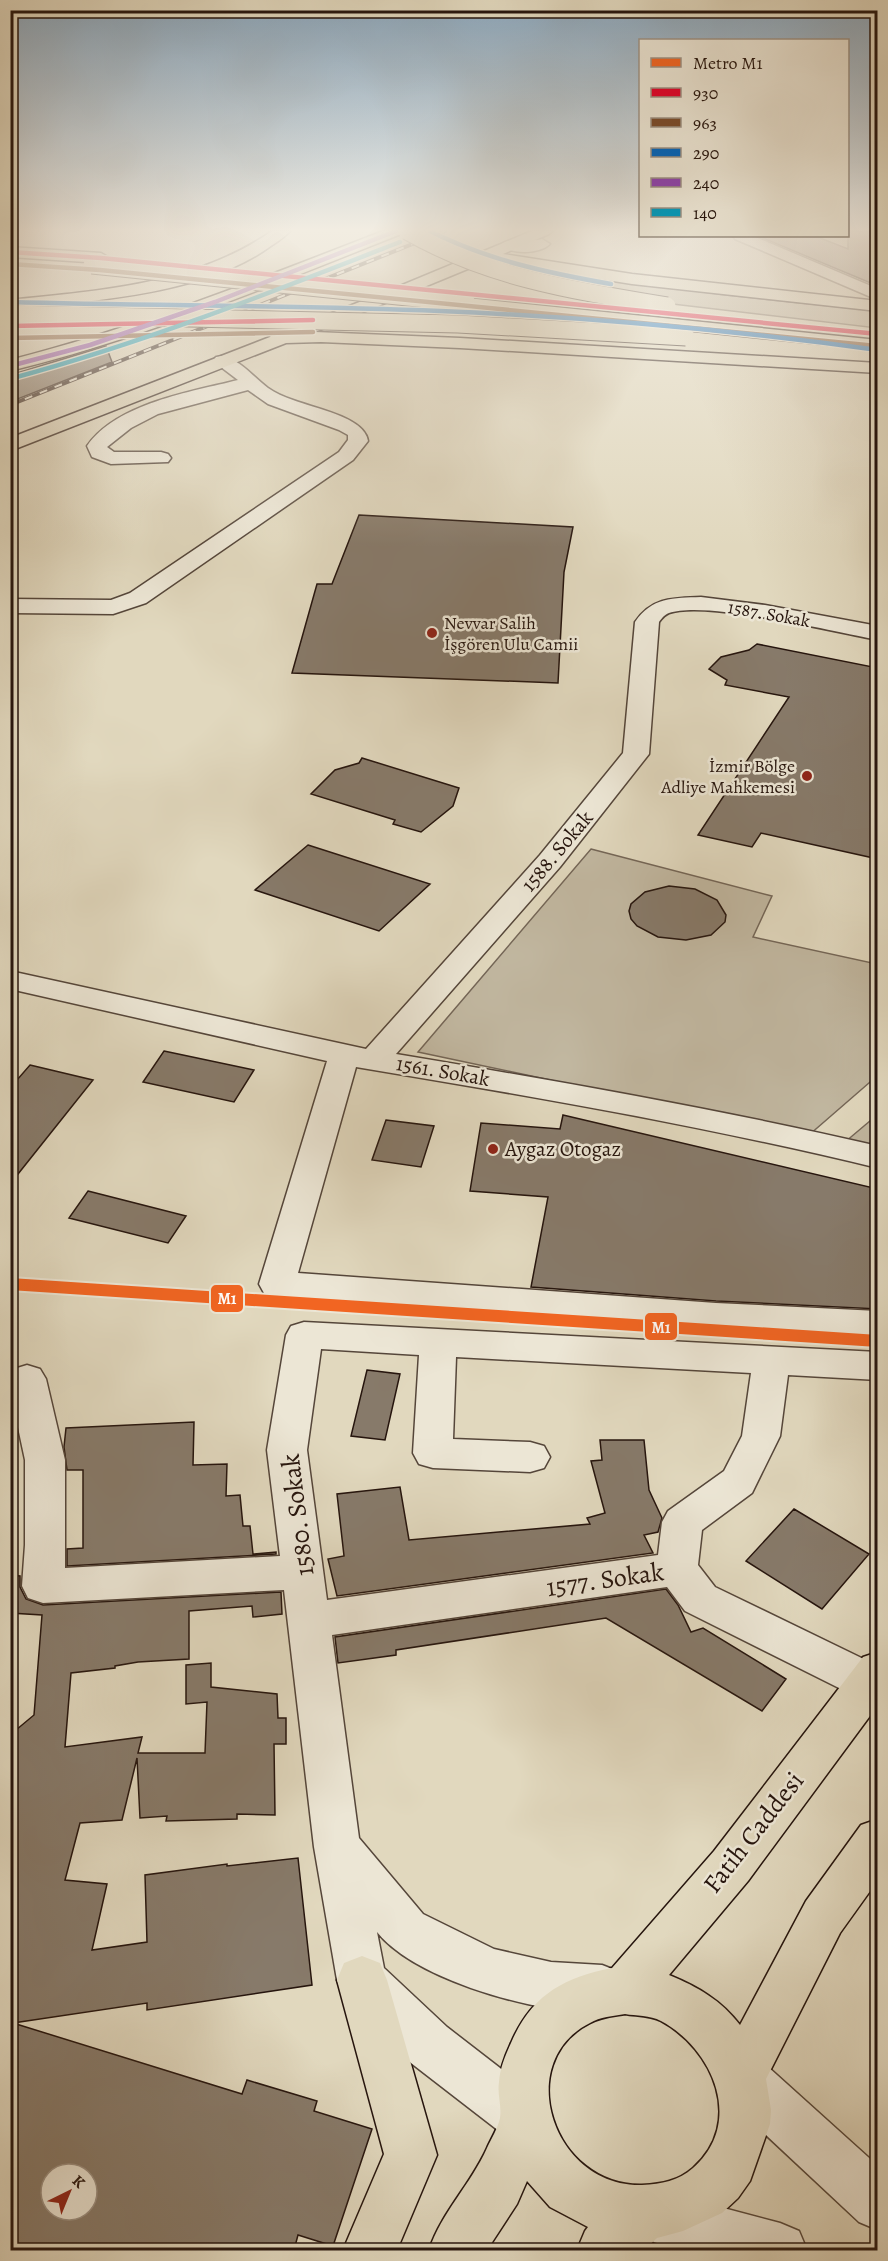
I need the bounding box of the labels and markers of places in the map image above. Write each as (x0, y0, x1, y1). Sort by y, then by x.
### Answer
place label: Nevvar Salih İşgören Ulu Camii (444, 611, 578, 656)
marker: Nevvar Salih İşgören Ulu Camii (425, 626, 439, 640)
place label: İzmir Bölge Adliye Mahkemesi (660, 754, 795, 799)
marker: İzmir Bölge Adliye Mahkemesi (800, 769, 814, 783)
place label: Aygaz Otogaz (504, 1135, 621, 1163)
marker: Aygaz Otogaz (486, 1142, 500, 1156)

